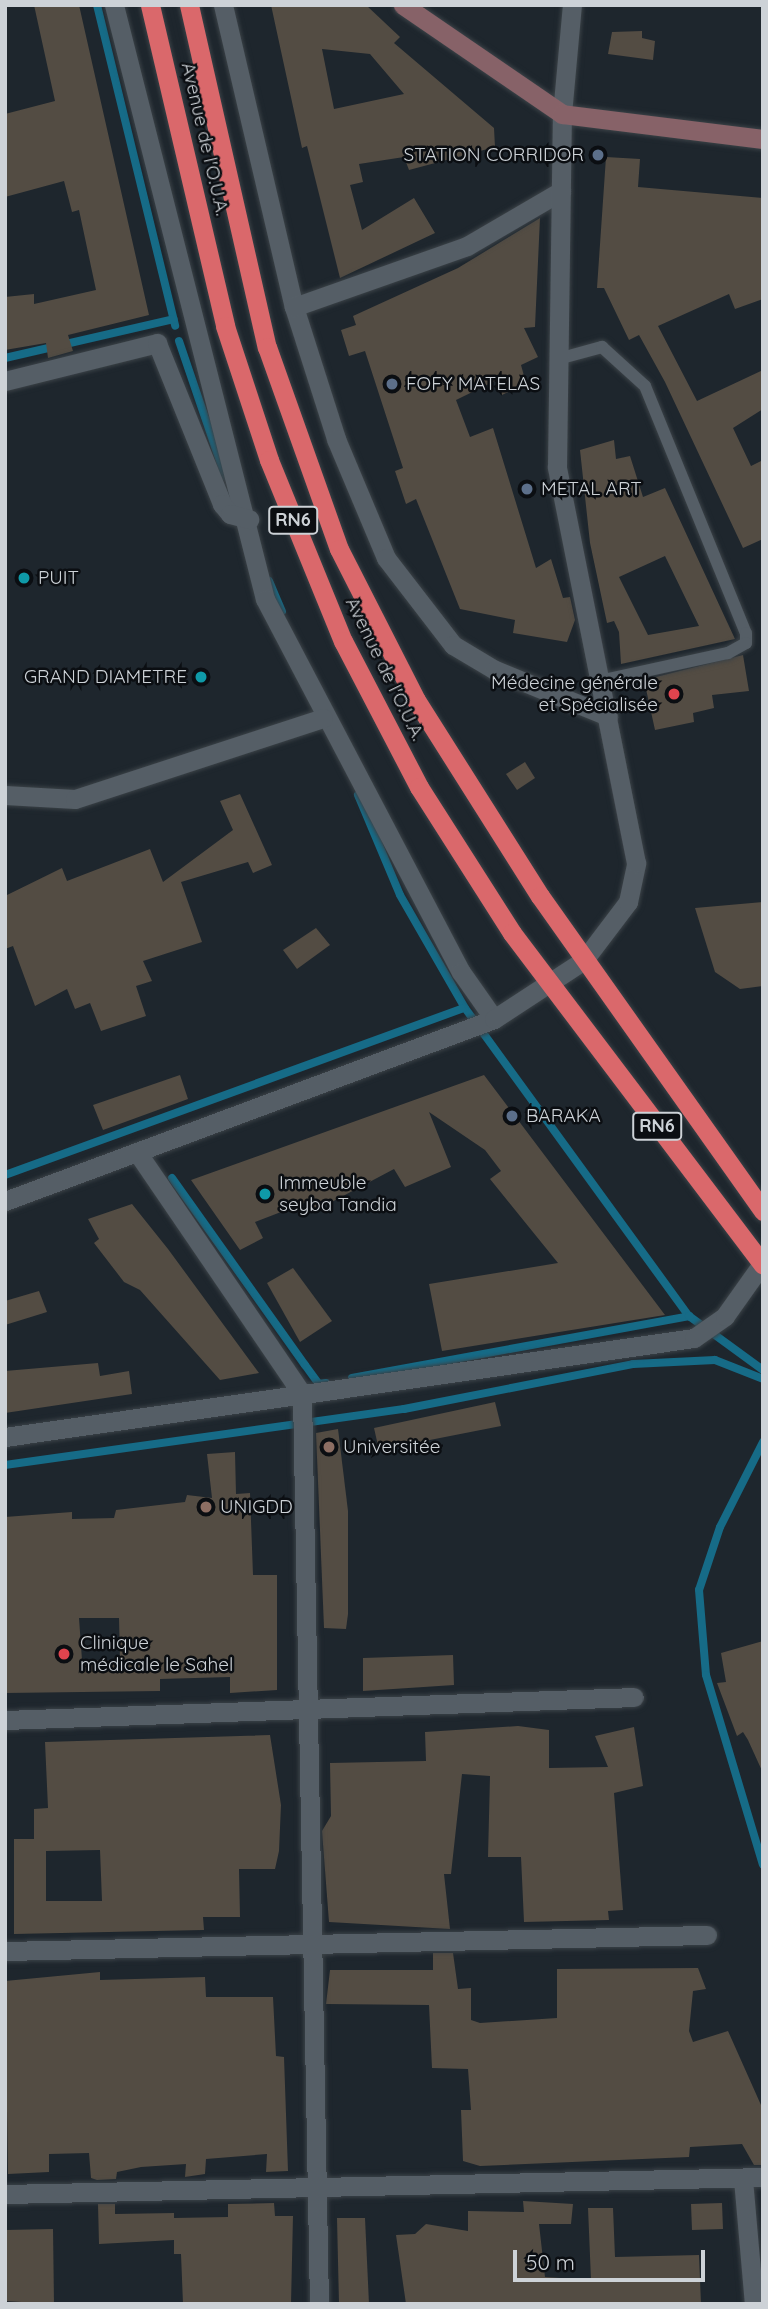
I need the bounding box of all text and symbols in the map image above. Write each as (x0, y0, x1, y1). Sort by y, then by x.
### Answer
street label: Avenue de l'O.U.A. (176, 60, 234, 218)
place label: STATION CORRIDOR (404, 144, 584, 166)
marker: STATION CORRIDOR (590, 147, 606, 163)
place label: FOFY MATELAS (406, 373, 540, 395)
marker: FOFY MATELAS (384, 376, 400, 392)
place label: METAL ART (541, 478, 642, 500)
marker: METAL ART (519, 481, 535, 497)
road number: RN6 (267, 506, 319, 534)
place label: PUIT (38, 567, 79, 589)
marker: PUIT (16, 570, 32, 586)
street label: Avenue de l'O.U.A. (340, 594, 430, 744)
place label: GRAND DIAMETRE (24, 666, 187, 688)
marker: GRAND DIAMETRE (193, 669, 209, 685)
place label: Médecine générale et Spécialisée (491, 672, 658, 716)
marker: Médecine générale et Spécialisée (664, 684, 684, 704)
place label: BARAKA (526, 1105, 601, 1127)
marker: BARAKA (504, 1108, 520, 1124)
road number: RN6 (631, 1112, 683, 1140)
place label: Immeuble seyba Tandia (279, 1172, 397, 1216)
marker: Immeuble seyba Tandia (257, 1186, 273, 1202)
place label: Universitée (343, 1436, 440, 1458)
marker: Universitée (321, 1439, 337, 1455)
place label: UNIGDD (220, 1496, 293, 1518)
marker: UNIGDD (198, 1499, 214, 1515)
place label: Clinique médicale le Sahel (80, 1632, 233, 1676)
marker: Clinique médicale le Sahel (54, 1644, 74, 1664)
scale bar (516, 2236, 708, 2280)
text: 50 m (526, 2249, 575, 2275)

